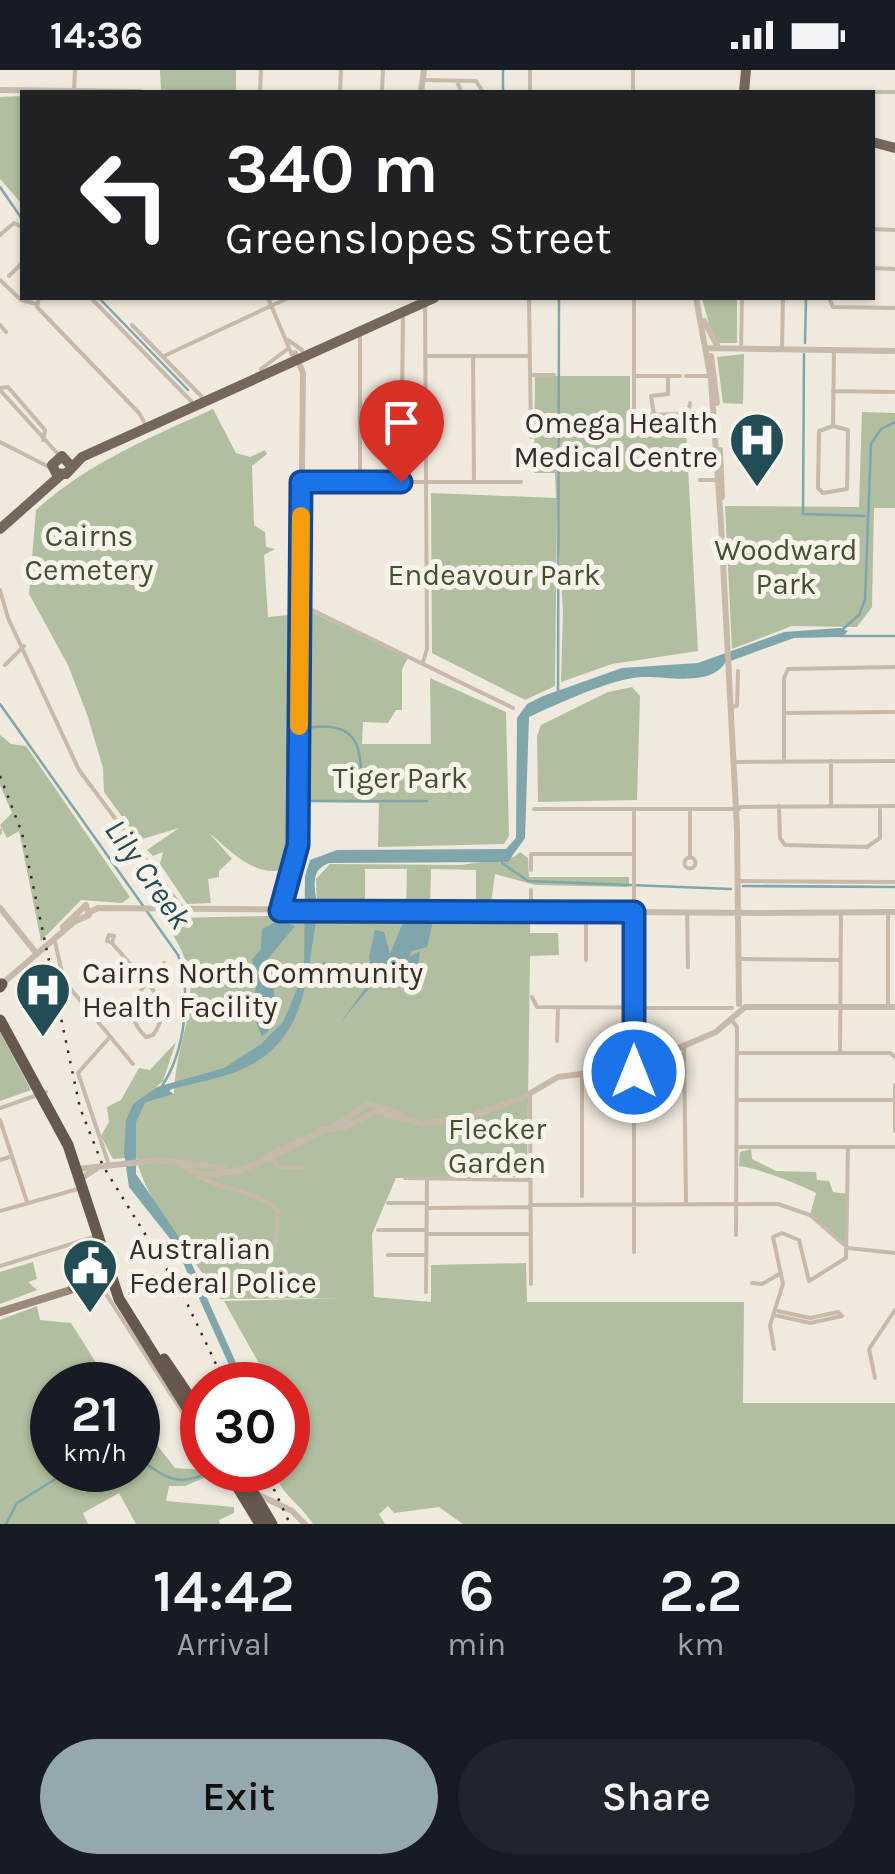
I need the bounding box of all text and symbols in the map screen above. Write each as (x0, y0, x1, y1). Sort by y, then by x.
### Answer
text: 14:36 (50, 13, 143, 58)
text: 340 m (225, 128, 439, 210)
icon: left (60, 130, 190, 260)
text: Greenslopes Street (225, 212, 612, 264)
pin (359, 380, 444, 483)
icon: arrive (374, 395, 429, 450)
place label: Omega Health Medical Centre (514, 405, 718, 475)
hospital icon: Omega Health Medical Centre (727, 410, 787, 489)
park label: Cairns Cemetery (25, 518, 153, 588)
park label: Woodward Park (714, 532, 858, 602)
park label: Endeavour Park (387, 557, 601, 593)
park label: Tiger Park (332, 760, 468, 796)
water label: Lily Creek (97, 812, 200, 937)
place label: Cairns North Community Health Facility (82, 955, 423, 1025)
hospital icon: Cairns North Community Health Facility (13, 960, 73, 1039)
position arrow (582, 1020, 686, 1124)
park label: Flecker Garden (448, 1111, 546, 1181)
place label: Australian Federal Police (129, 1231, 317, 1301)
public building icon: Australian Federal Police (60, 1236, 120, 1315)
speed limit sign: 30 (180, 1362, 310, 1492)
text: 21 (71, 1385, 119, 1444)
text: km/h (63, 1438, 127, 1467)
text: 14:42 (152, 1556, 295, 1626)
text: 6 (459, 1556, 495, 1626)
text: 2.2 (659, 1556, 743, 1626)
text: Arrival (177, 1626, 271, 1663)
text: min (447, 1626, 506, 1663)
text: km (677, 1626, 725, 1663)
button: Exit (40, 1739, 438, 1854)
button: Share (458, 1739, 855, 1854)

